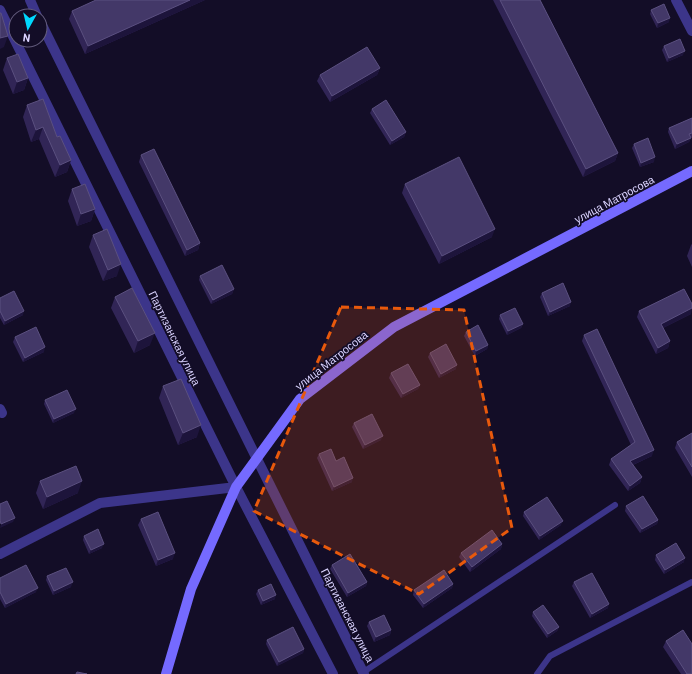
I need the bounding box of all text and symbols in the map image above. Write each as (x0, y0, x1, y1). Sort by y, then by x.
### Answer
north arrow (8, 8, 48, 48)
text: N (22, 31, 31, 45)
street label: улица Матросова (572, 172, 657, 226)
street label: Партизанская улица (146, 289, 204, 388)
street label: улица Матросова (292, 327, 371, 392)
street label: Партизанская улица (319, 566, 378, 665)

